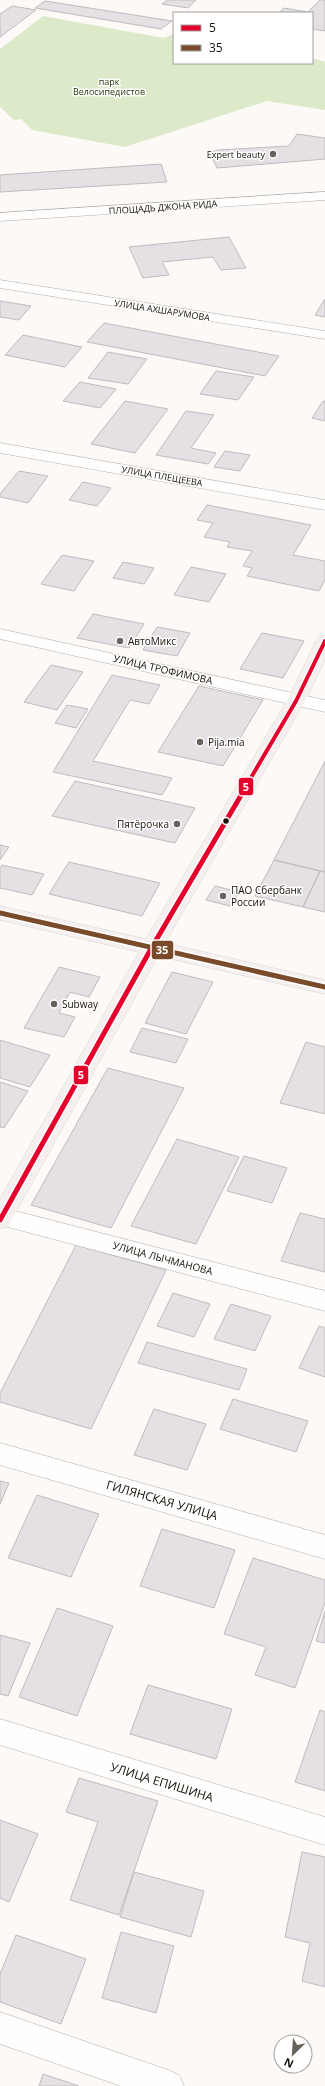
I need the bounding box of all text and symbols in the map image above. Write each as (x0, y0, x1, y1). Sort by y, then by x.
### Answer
legend (173, 12, 313, 64)
text: 5 (209, 19, 216, 36)
text: 35 (209, 39, 223, 56)
park label: парк Велосипедистов (73, 75, 145, 98)
place label: Expert beauty (207, 148, 265, 161)
marker: Expert beauty (268, 149, 278, 159)
street label: ПЛОЩАДЬ ДЖОНА РИДА (108, 197, 218, 217)
street label: УЛИЦА АХШАРУМОВА (113, 296, 211, 324)
street label: УЛИЦА ПЛЕЩЕЕВА (120, 462, 204, 490)
place label: АвтоМикс (128, 634, 176, 648)
marker: АвтоМикс (115, 636, 125, 646)
street label: УЛИЦА ТРОФИМОВА (112, 651, 215, 687)
place label: Pija.mia (208, 735, 245, 749)
marker: Pija.mia (195, 737, 205, 747)
line badge: 5 (238, 777, 254, 796)
text: 5 (243, 779, 249, 794)
unlabelled marker (221, 816, 231, 826)
place label: Пятёрочка (117, 817, 169, 831)
marker: Пятёрочка (172, 819, 182, 829)
place label: ПАО Сбербанк России (231, 883, 303, 909)
marker: ПАО Сбербанк России (218, 891, 228, 901)
line badge: 35 (151, 940, 174, 960)
text: 35 (156, 942, 168, 957)
place label: Subway (62, 997, 99, 1011)
marker: Subway (49, 999, 59, 1009)
line badge: 5 (73, 1065, 89, 1085)
text: 5 (78, 1067, 84, 1082)
street label: УЛИЦА ЛЫЧМАНОВА (112, 1238, 215, 1278)
street label: ГИЛЯНСКАЯ УЛИЦА (104, 1476, 220, 1524)
street label: УЛИЦА ЕПИШИНА (108, 1758, 216, 1806)
north arrow (273, 2034, 313, 2074)
text: N (281, 2055, 296, 2072)

